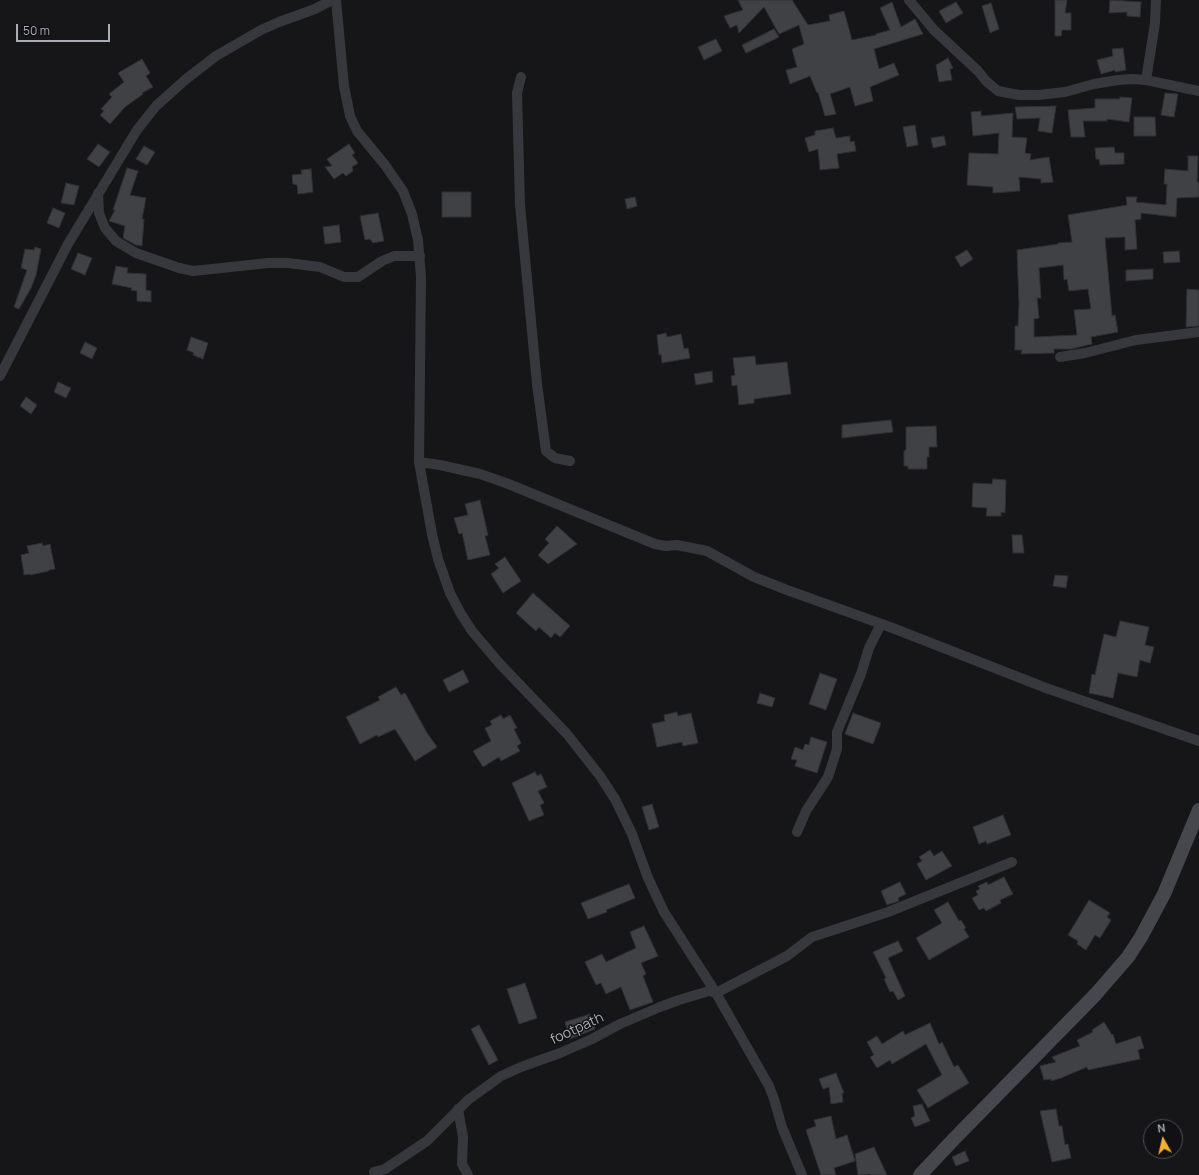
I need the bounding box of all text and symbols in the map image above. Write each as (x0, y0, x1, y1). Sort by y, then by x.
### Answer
scale bar (18, 16, 112, 42)
text: 50 m (23, 22, 50, 39)
street label: footpath (548, 1009, 606, 1049)
north arrow (1143, 1119, 1183, 1159)
text: N (1156, 1120, 1166, 1136)

